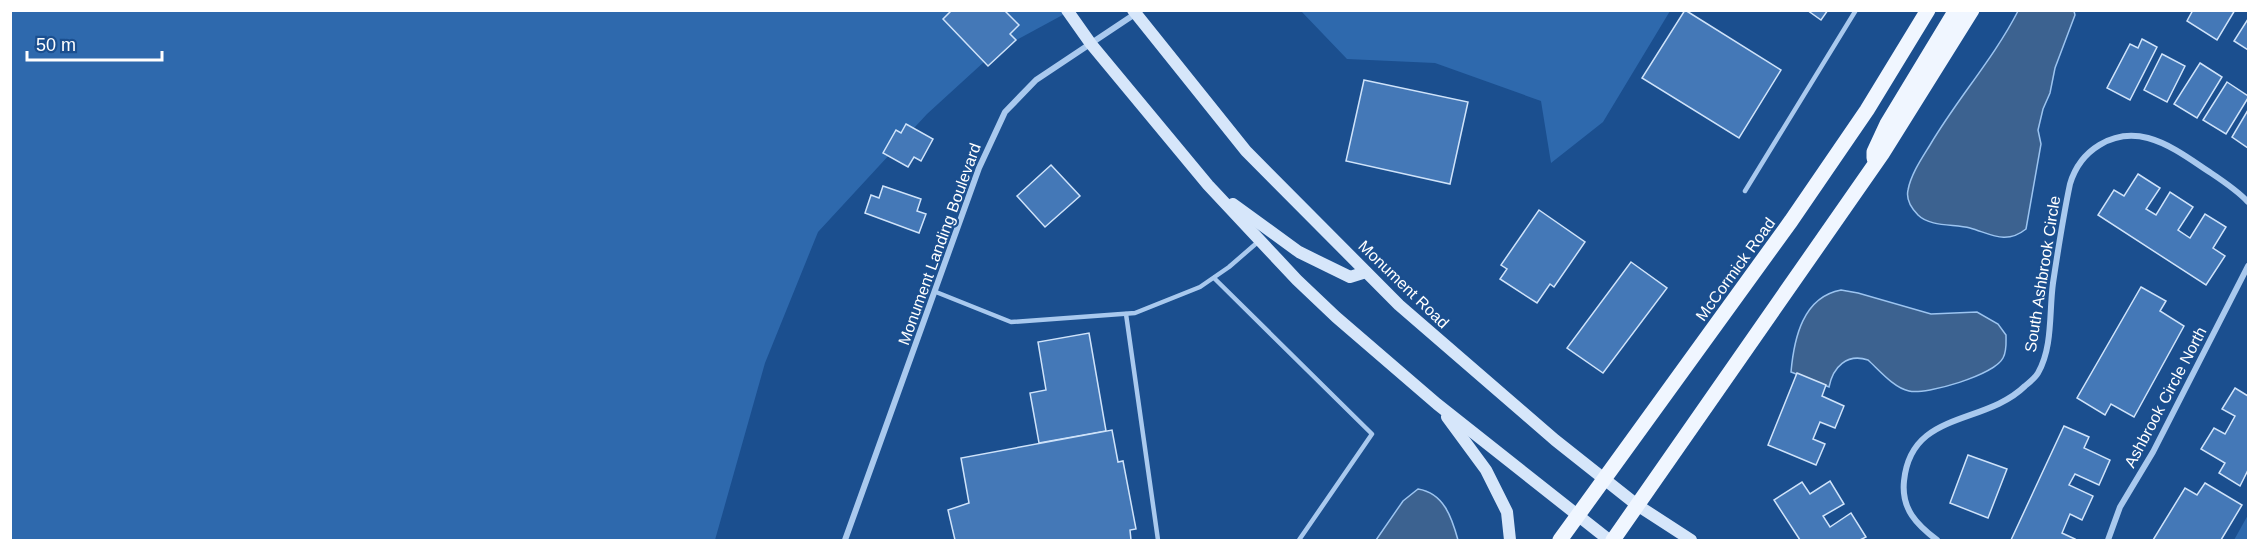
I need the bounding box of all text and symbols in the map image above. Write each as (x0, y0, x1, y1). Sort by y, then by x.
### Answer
scale bar (27, 24, 162, 62)
text: 50 m (36, 35, 76, 55)
street label: Monument Landing Boulevard (895, 141, 984, 347)
street label: South Ashbrook Circle (2022, 194, 2063, 354)
street label: McCormick Road (1692, 215, 1778, 324)
street label: Monument Road (1355, 237, 1452, 332)
street label: Ashbrook Circle North (2121, 324, 2210, 470)

